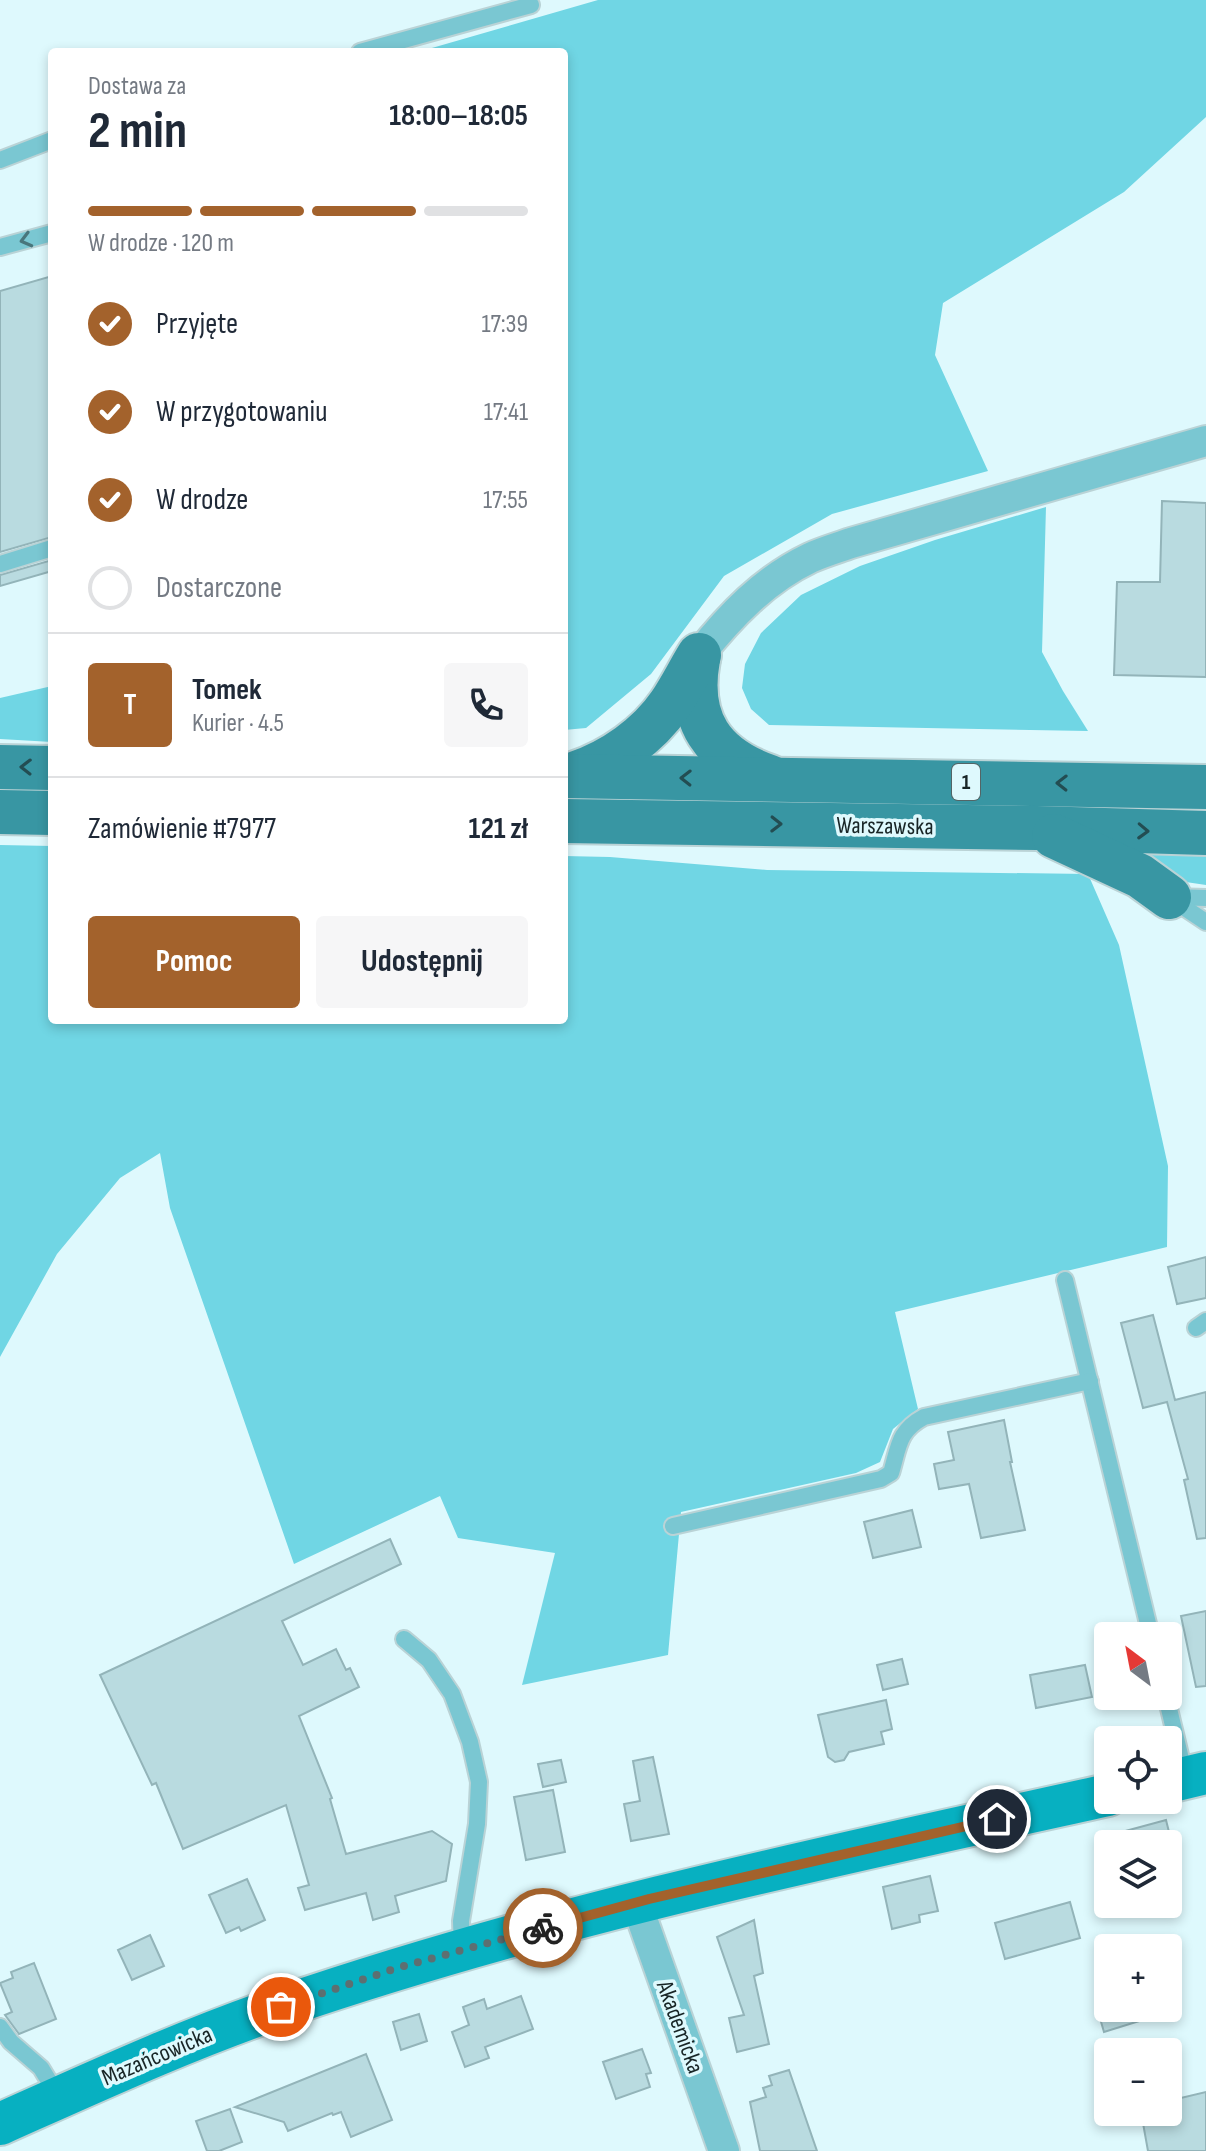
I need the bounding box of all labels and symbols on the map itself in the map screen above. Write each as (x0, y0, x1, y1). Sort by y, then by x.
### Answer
one-way arrow (20, 230, 33, 247)
one-way arrow (19, 759, 32, 776)
road number: 1 (952, 764, 980, 800)
one-way arrow (679, 769, 692, 787)
one-way arrow (1055, 775, 1068, 792)
street label: Warszawska (836, 811, 934, 841)
one-way arrow (770, 815, 783, 833)
one-way arrow (1137, 822, 1150, 840)
north arrow (1094, 1622, 1182, 1710)
pin (963, 1785, 1031, 1853)
courier (503, 1888, 583, 1968)
pin (247, 1973, 315, 2041)
street label: Akademicka (650, 1976, 710, 2077)
street label: Mazańcowicka (98, 2020, 216, 2092)

